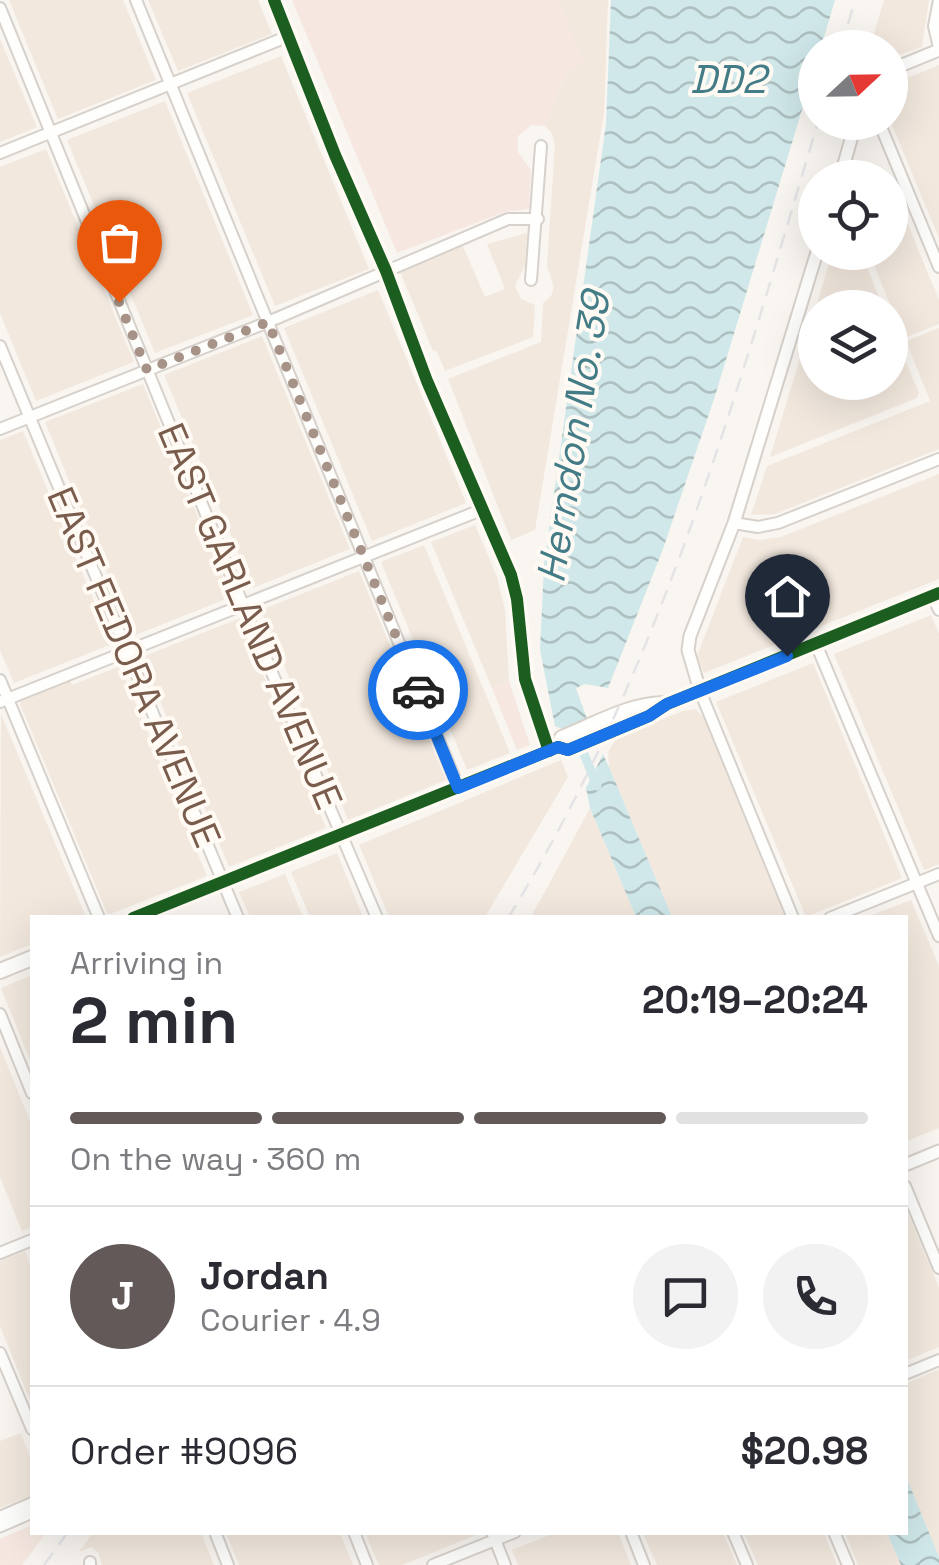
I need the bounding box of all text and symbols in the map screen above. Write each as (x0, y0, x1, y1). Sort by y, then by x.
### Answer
north arrow (798, 30, 908, 140)
map controls (798, 30, 908, 400)
water label: DD2 (690, 54, 770, 105)
button: locate (798, 160, 908, 270)
pin (77, 200, 162, 303)
icon: bag (92, 215, 147, 270)
water label: Herndon No. 39 (525, 285, 622, 586)
button: layers (798, 290, 908, 400)
street label: EAST GARLAND AVENUE (147, 416, 353, 816)
street label: EAST FEDORA AVENUE (36, 480, 232, 854)
pin (745, 554, 830, 657)
icon: home (760, 569, 815, 624)
courier (368, 640, 468, 740)
icon: car (391, 663, 446, 718)
text: Arriving in (70, 943, 223, 983)
text: 20:19–20:24 (642, 976, 868, 1024)
text: 2 min (70, 979, 238, 1062)
text: On the way · 360 m (70, 1139, 361, 1179)
button: chat (633, 1244, 738, 1349)
button: phone (763, 1244, 868, 1349)
text: Jordan (200, 1252, 329, 1300)
text: J (111, 1272, 134, 1320)
text: Courier · 4.9 (200, 1300, 381, 1340)
text: Order #9096 (70, 1427, 298, 1475)
text: $20.98 (741, 1427, 868, 1475)

